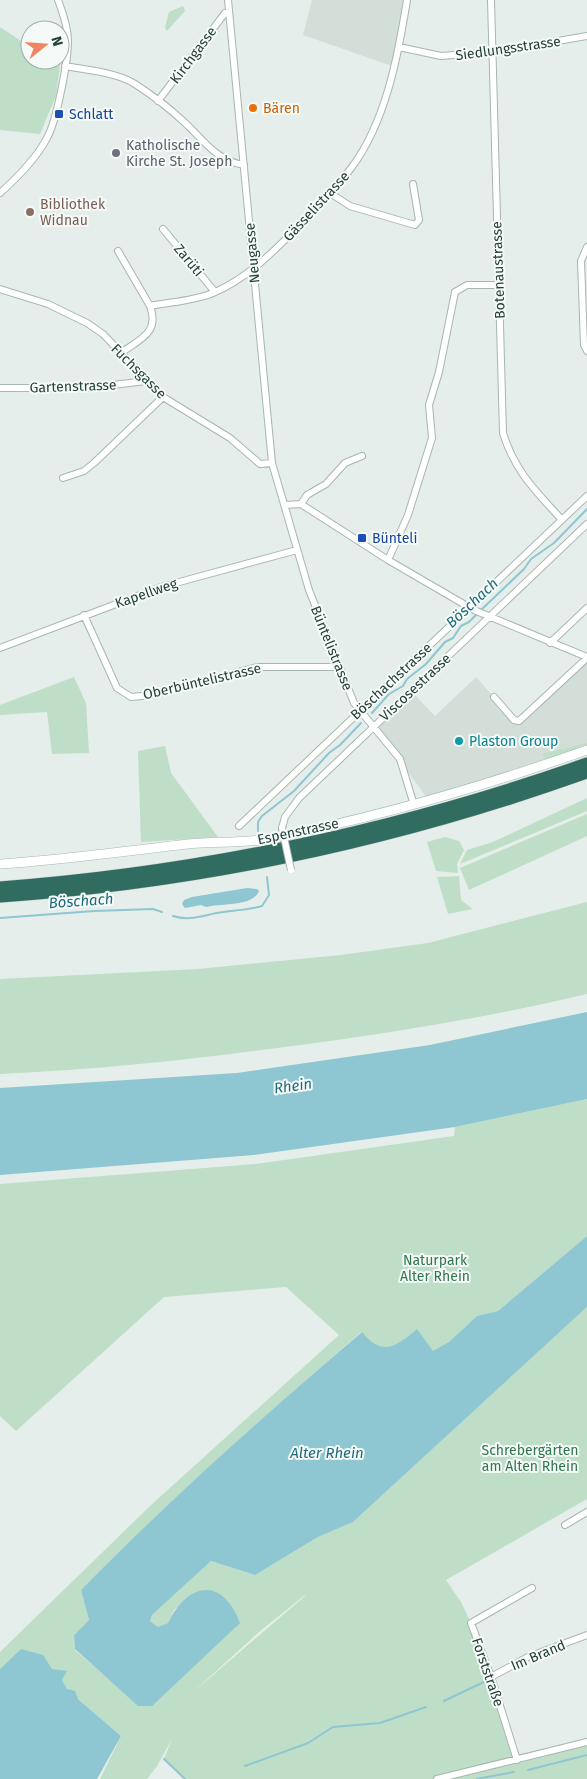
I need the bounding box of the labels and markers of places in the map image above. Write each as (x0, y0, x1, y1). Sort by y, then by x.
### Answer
place label: Bären (263, 100, 300, 117)
marker: Bären (247, 102, 259, 114)
place label: Schlatt (69, 106, 114, 123)
marker: Schlatt (53, 108, 65, 120)
place label: Katholische Kirche St. Joseph (126, 137, 232, 170)
marker: Katholische Kirche St. Joseph (110, 147, 122, 159)
place label: Bibliothek Widnau (40, 196, 106, 229)
marker: Bibliothek Widnau (24, 206, 36, 218)
place label: Bünteli (372, 530, 417, 547)
marker: Bünteli (356, 532, 368, 544)
place label: Plaston Group (469, 733, 558, 750)
marker: Plaston Group (453, 735, 465, 747)

